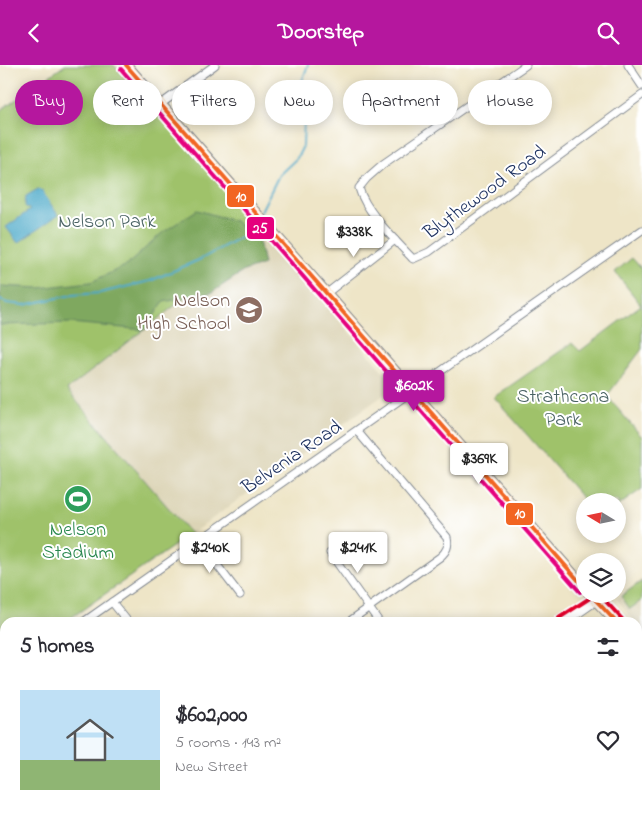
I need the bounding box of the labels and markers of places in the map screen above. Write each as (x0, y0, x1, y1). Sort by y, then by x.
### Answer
pin: $338K (319, 215, 389, 258)
place label: Nelson High School (137, 287, 230, 340)
school or university icon: Nelson High School (234, 295, 264, 325)
pin: $602K (379, 369, 449, 412)
pin: $369K (444, 443, 514, 485)
sports icon: Nelson Stadium (63, 484, 93, 514)
place label: Nelson Stadium (42, 516, 114, 568)
pin: $240K (175, 531, 245, 574)
pin: $241K (323, 531, 393, 574)

